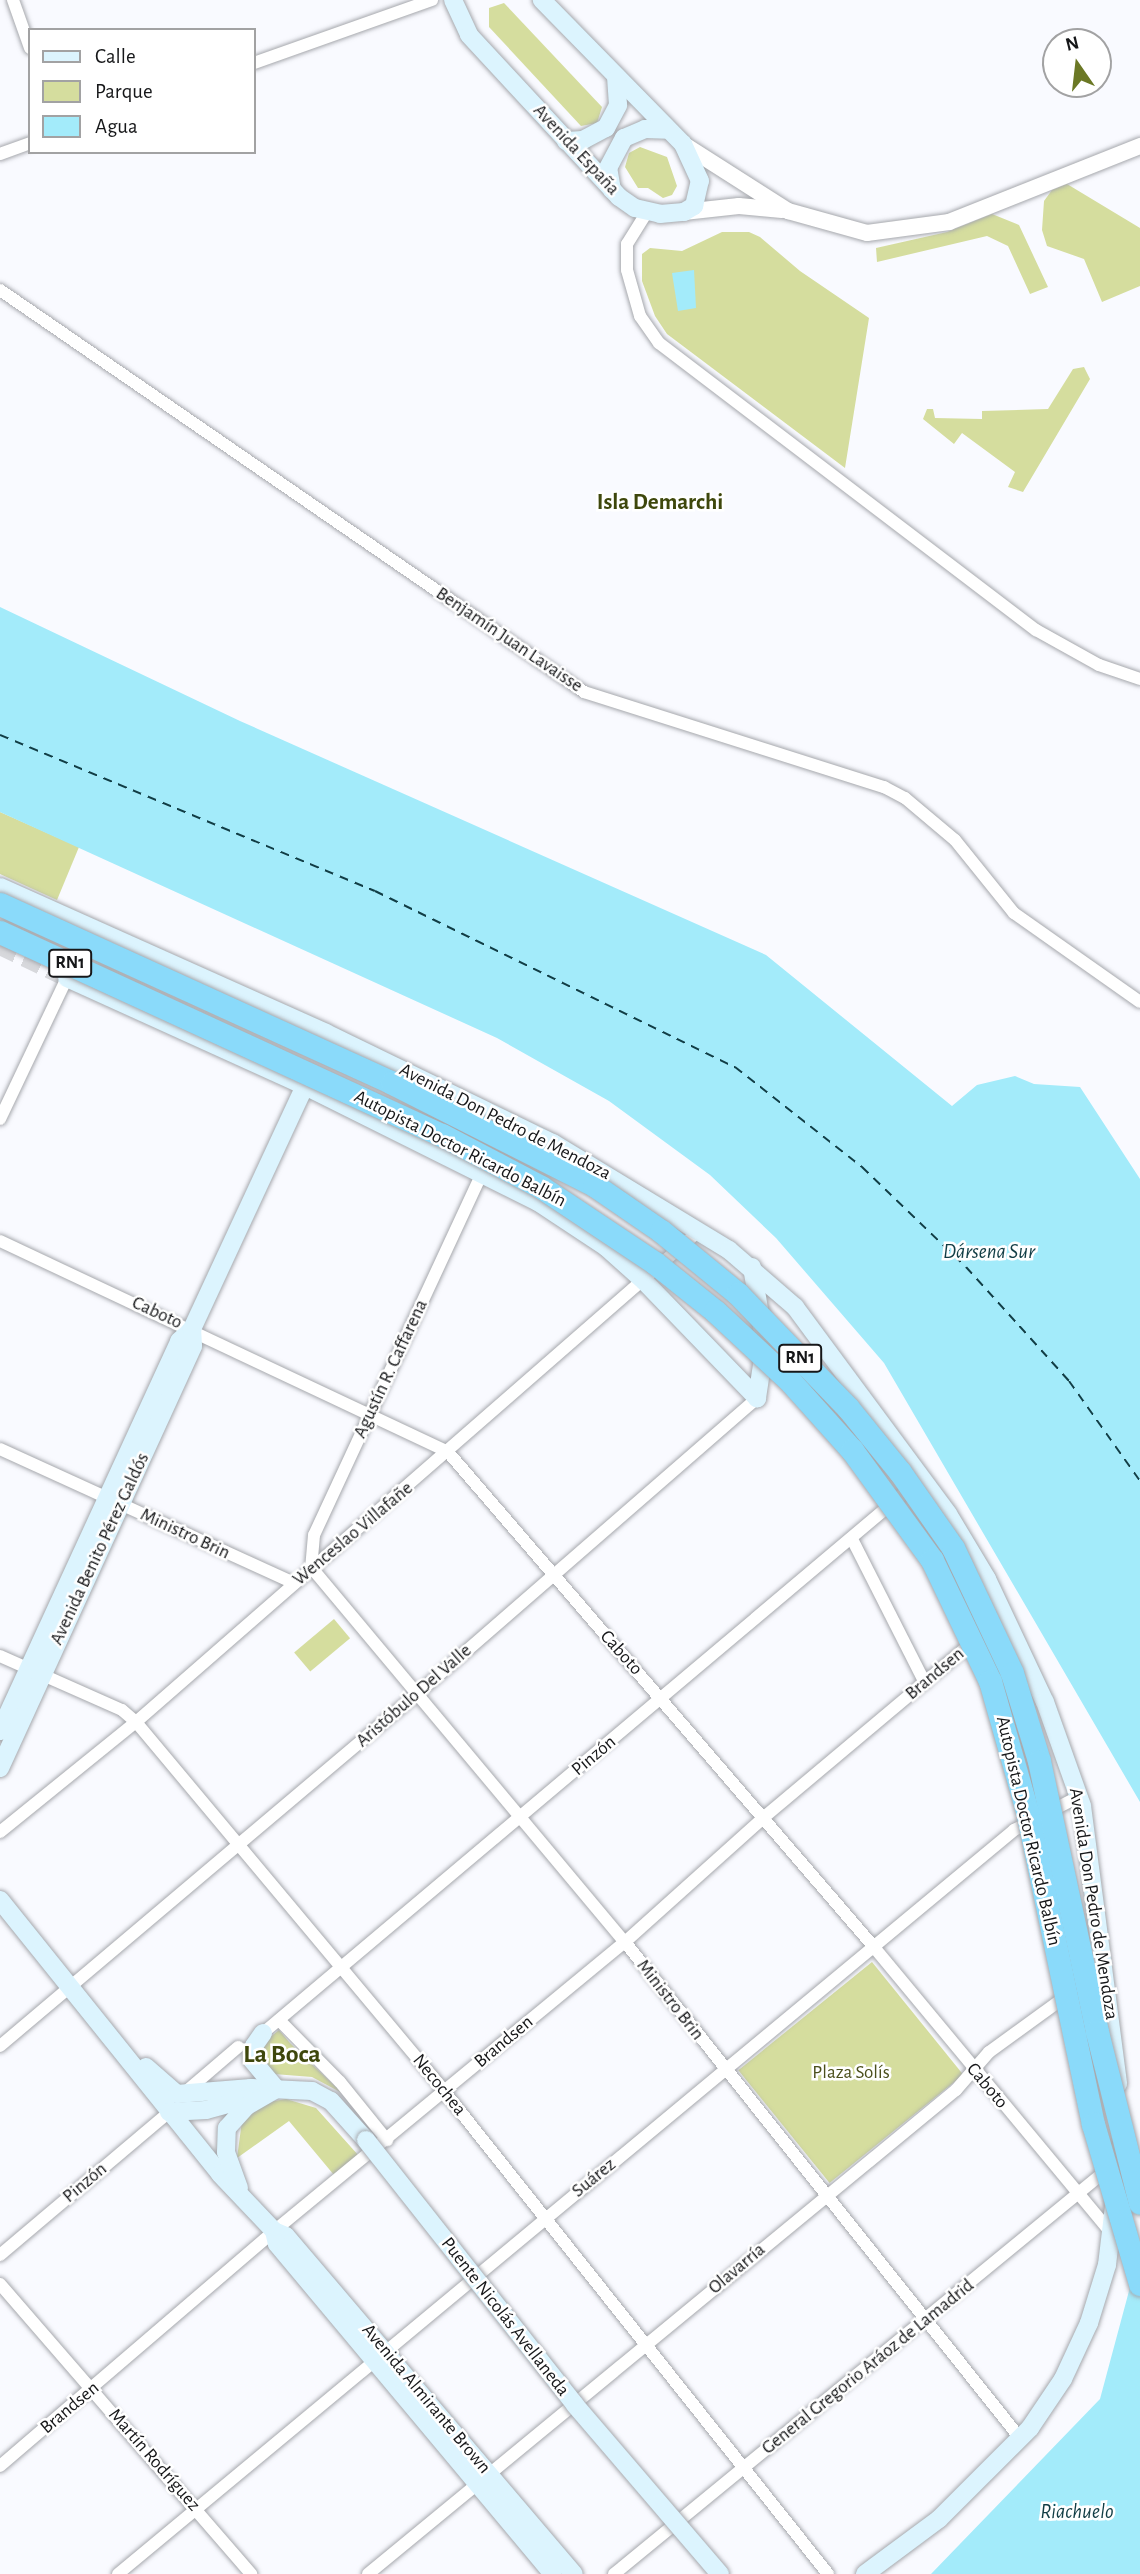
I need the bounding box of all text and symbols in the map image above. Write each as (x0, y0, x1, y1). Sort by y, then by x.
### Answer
legend (28, 28, 256, 154)
north arrow (1042, 28, 1112, 98)
text: N (1064, 33, 1081, 55)
text: Calle (95, 46, 136, 67)
text: Parque (95, 81, 153, 102)
street label: Avenida España (528, 100, 624, 200)
text: Agua (95, 116, 138, 137)
district label: Isla Demarchi (597, 489, 723, 517)
street label: Benjamín Juan Lavaisse (431, 582, 587, 698)
road number: RN1 (47, 948, 93, 978)
street label: Avenida Don Pedro de Mendoza (395, 1059, 615, 1185)
street label: Autopista Doctor Ricardo Balbín (350, 1086, 570, 1212)
water label: Dársena Sur (943, 1239, 1035, 1265)
street label: Caboto (128, 1291, 186, 1335)
street label: Agustín R. Caffarena (349, 1296, 433, 1442)
road number: RN1 (777, 1344, 823, 1372)
street label: Avenida Benito Pérez Galdós (45, 1449, 155, 1649)
street label: Wenceslao Villafañe (288, 1477, 418, 1591)
street label: Ministro Brin (137, 1503, 233, 1565)
street label: Caboto (595, 1626, 647, 1680)
street label: Aristóbulo Del Valle (352, 1640, 476, 1752)
street label: Brandsen (901, 1643, 969, 1705)
street label: Autopista Doctor Ricardo Balbín (990, 1714, 1066, 1948)
street label: Pinzón (567, 1731, 621, 1781)
street label: Avenida Don Pedro de Mendoza (1063, 1786, 1123, 2022)
street label: Ministro Brin (631, 1955, 709, 2045)
street label: Brandsen (470, 2011, 538, 2073)
district label: La Boca (243, 2039, 321, 2071)
street label: Necochea (407, 2050, 471, 2120)
street label: Caboto (961, 2058, 1013, 2114)
park label: Plaza Solís (812, 2062, 890, 2084)
street label: Suárez (567, 2153, 621, 2203)
street label: Pinzón (58, 2158, 112, 2208)
street label: Puente Nicolás Avellaneda (436, 2233, 574, 2401)
street label: Olavarría (704, 2239, 770, 2299)
street label: General Gregorio Aráoz de Lamadrid (757, 2274, 979, 2460)
street label: Avenida Almirante Brown (357, 2319, 495, 2479)
street label: Brandsen (36, 2377, 104, 2439)
street label: Martín Rodríguez (103, 2404, 205, 2516)
water label: Riachuelo (1040, 2499, 1114, 2525)

